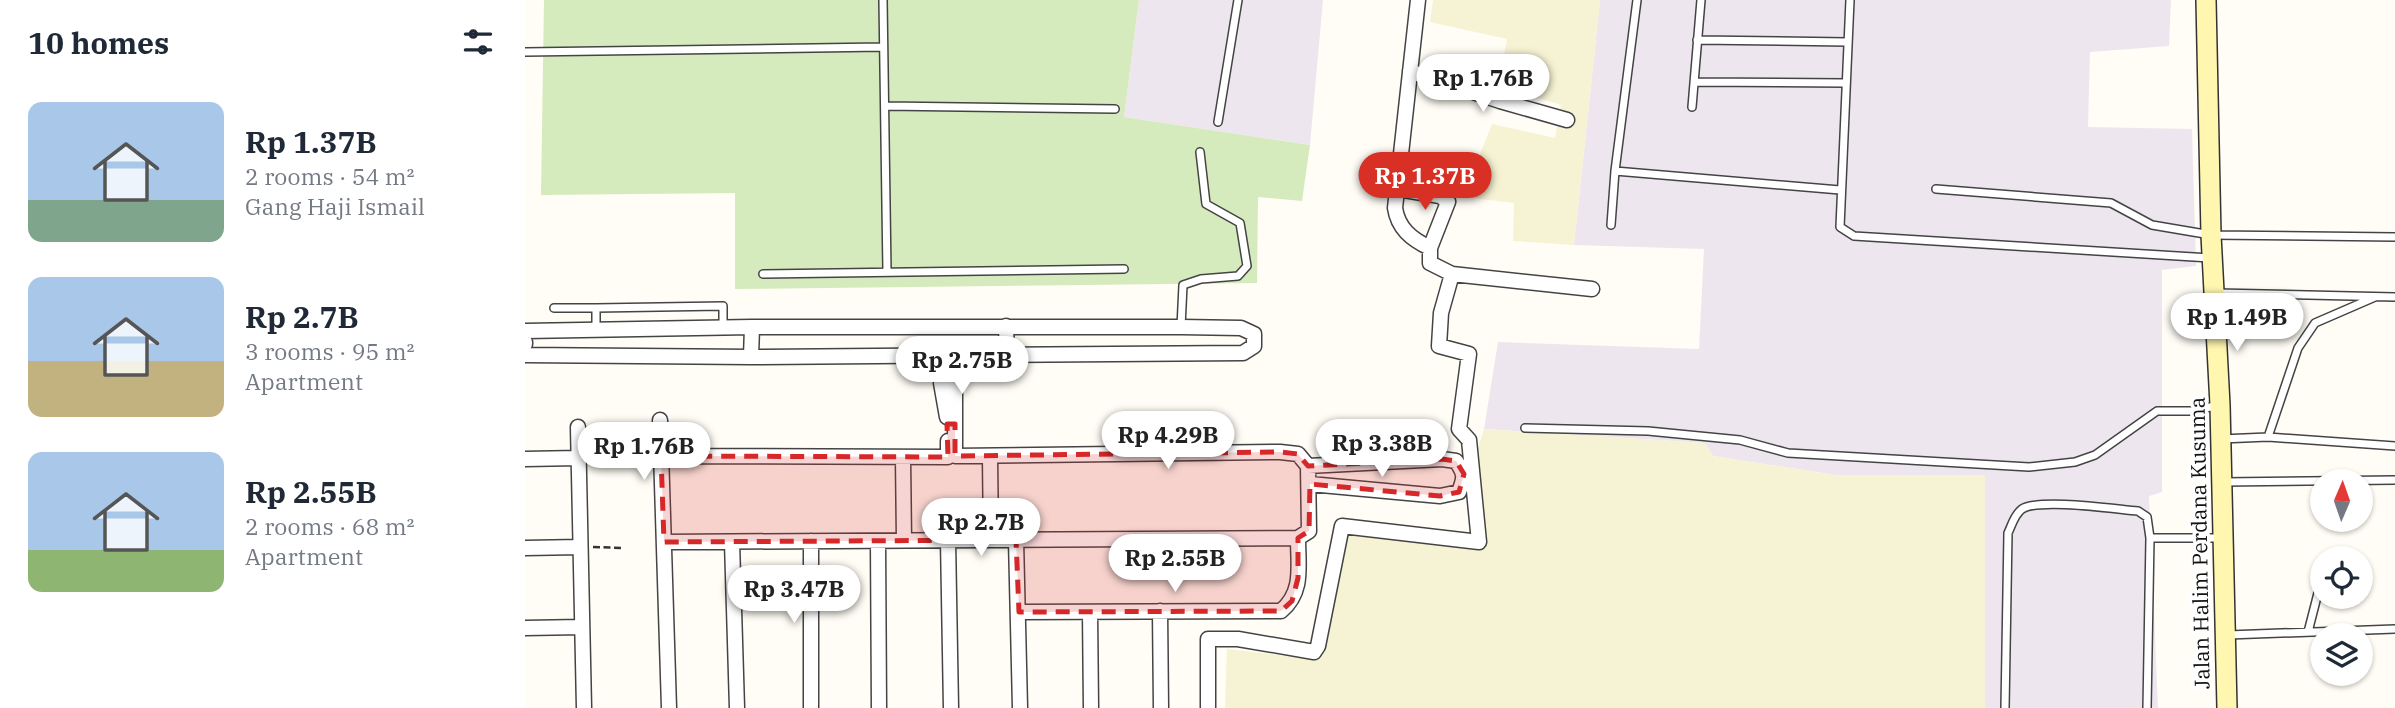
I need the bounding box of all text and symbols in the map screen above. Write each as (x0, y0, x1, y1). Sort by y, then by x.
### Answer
text: 10 homes (28, 23, 169, 62)
icon: filters (459, 23, 497, 61)
pin: Rp 1.76B (1411, 54, 1555, 114)
text: Rp 1.76B (1433, 62, 1533, 92)
text: Rp 1.37B (245, 122, 377, 161)
icon: home (84, 130, 168, 214)
pin: Rp 1.37B (1353, 152, 1497, 212)
text: Rp 1.37B (1375, 160, 1475, 190)
text: 2 rooms · 54 m² (245, 161, 415, 191)
text: Gang Haji Ismail (245, 191, 425, 221)
pin: Rp 1.49B (2165, 294, 2309, 353)
text: Rp 2.7B (245, 297, 359, 336)
text: Rp 1.49B (2187, 301, 2287, 331)
icon: home (84, 305, 168, 389)
text: 3 rooms · 95 m² (245, 336, 415, 366)
pin: Rp 2.75B (890, 336, 1034, 396)
text: Rp 2.75B (912, 344, 1012, 374)
text: Apartment (245, 366, 363, 396)
street label: Jalan Halim Perdana Kusuma (2182, 397, 2216, 689)
pin: Rp 4.29B (1096, 412, 1240, 471)
text: Rp 4.29B (1118, 419, 1218, 449)
pin: Rp 3.38B (1310, 420, 1454, 479)
pin: Rp 1.76B (572, 422, 716, 482)
text: Rp 3.38B (1332, 427, 1432, 457)
text: Rp 1.76B (594, 430, 694, 460)
north arrow (2310, 469, 2373, 532)
map controls (2310, 469, 2373, 686)
text: Rp 2.55B (245, 472, 377, 511)
icon: home (84, 480, 168, 564)
pin: Rp 2.7B (916, 498, 1046, 558)
text: Rp 2.7B (937, 506, 1025, 536)
text: 2 rooms · 68 m² (245, 511, 415, 541)
pin: Rp 2.55B (1103, 534, 1247, 594)
text: Apartment (245, 541, 363, 571)
text: Rp 2.55B (1125, 542, 1225, 572)
button: locate (2310, 546, 2373, 609)
pin: Rp 3.47B (722, 566, 866, 625)
text: Rp 3.47B (744, 573, 844, 603)
button: layers (2310, 623, 2373, 686)

